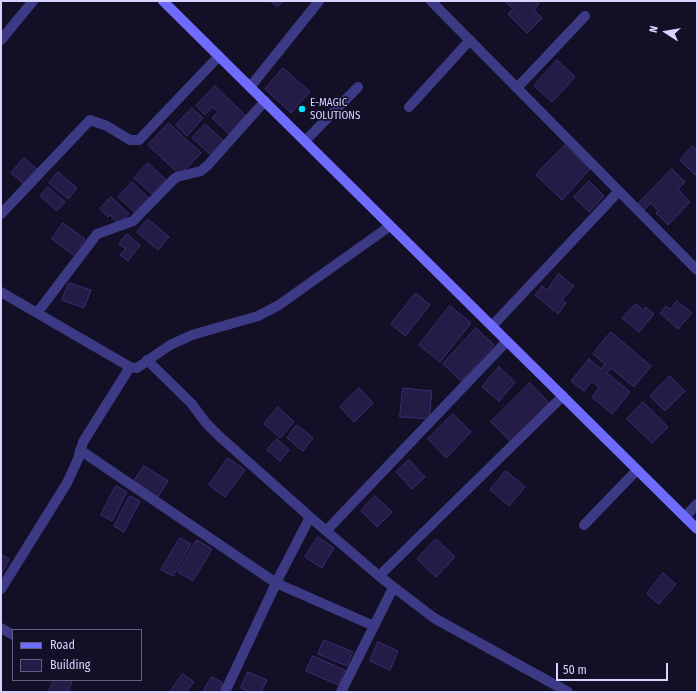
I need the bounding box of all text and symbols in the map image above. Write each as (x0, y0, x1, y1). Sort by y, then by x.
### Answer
north arrow (646, 12, 686, 52)
text: N (647, 25, 661, 34)
place label: E-MAGIC SOLUTIONS (310, 96, 360, 122)
marker: E-MAGIC SOLUTIONS (297, 104, 307, 114)
legend (12, 629, 142, 681)
text: Road (50, 638, 75, 652)
scale bar (558, 655, 670, 681)
text: Building (50, 658, 90, 672)
text: 50 m (563, 663, 587, 677)

